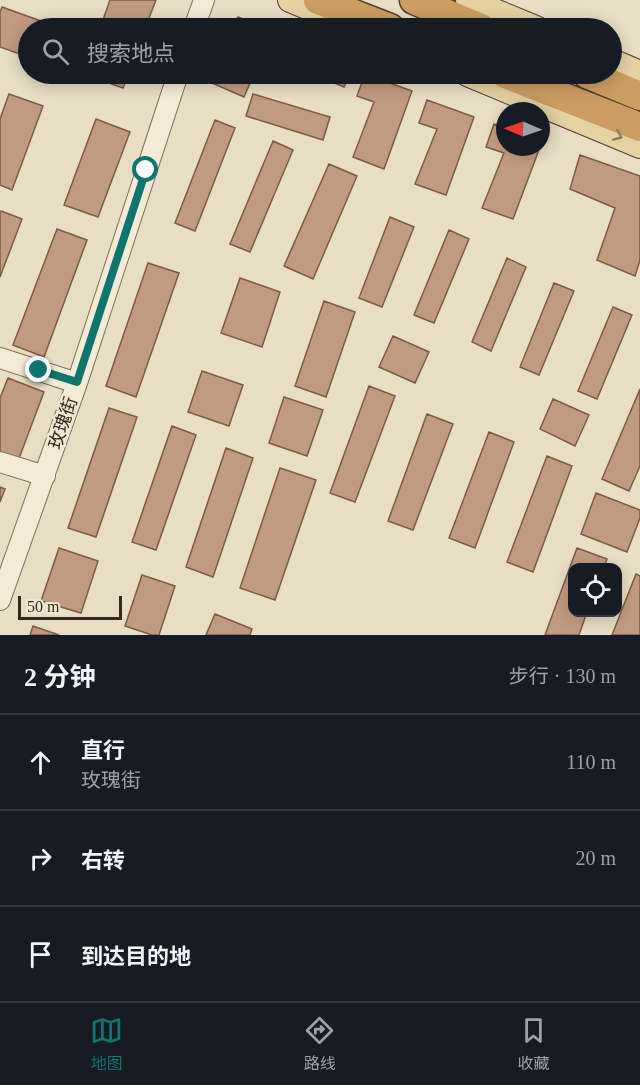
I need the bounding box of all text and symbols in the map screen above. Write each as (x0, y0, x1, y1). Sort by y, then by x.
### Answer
search box (18, 18, 622, 84)
icon: search (39, 35, 72, 68)
text: 搜索地点 (87, 41, 175, 66)
north arrow (496, 102, 550, 156)
one-way arrow (612, 129, 623, 141)
route start (132, 156, 158, 182)
route end (25, 356, 51, 382)
street label: 玫瑰街 (45, 394, 81, 452)
map controls (568, 563, 622, 617)
button: locate (568, 563, 622, 617)
scale bar (18, 593, 122, 620)
text: 50 m (27, 598, 59, 615)
text: 2 分钟 (24, 663, 96, 692)
text: 步行 · 130 m (509, 665, 616, 687)
text: 直行 (81, 738, 125, 763)
icon: ahead (24, 746, 57, 779)
text: 110 m (566, 751, 616, 773)
text: 玫瑰街 (81, 769, 141, 791)
icon: right (24, 842, 57, 875)
text: 20 m (575, 847, 616, 869)
text: 右转 (81, 848, 125, 873)
icon: arrive (24, 938, 57, 971)
text: 到达目的地 (81, 944, 191, 969)
tab: 地图 (90, 1014, 123, 1074)
tab: 路线 (303, 1014, 336, 1074)
tab: 收藏 (517, 1014, 550, 1074)

